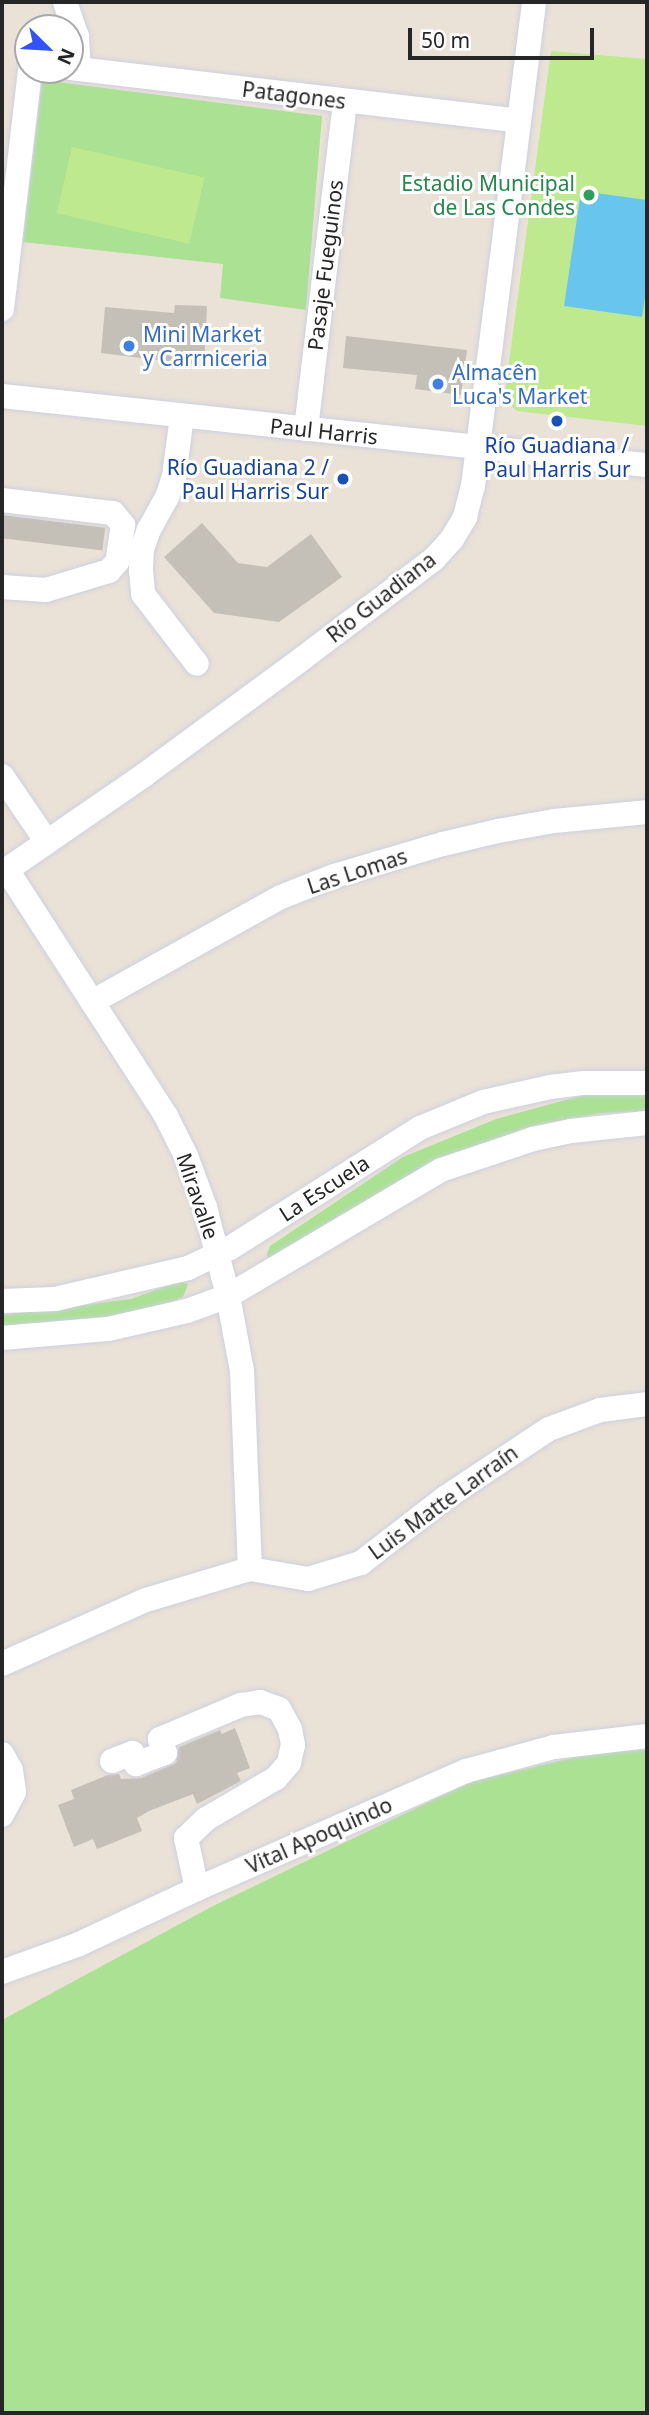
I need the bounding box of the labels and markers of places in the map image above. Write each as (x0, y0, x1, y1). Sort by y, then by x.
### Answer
place label: Estadio Municipal de Las Condes (401, 170, 575, 220)
marker: Estadio Municipal de Las Condes (581, 187, 597, 203)
place label: Mini Market y Carrniceria (143, 321, 268, 371)
marker: Mini Market y Carrniceria (121, 338, 137, 354)
place label: Almacên Luca's Market (452, 359, 587, 409)
marker: Almacên Luca's Market (430, 376, 446, 392)
marker: Río Guadiana / Paul Harris Sur (549, 413, 565, 429)
place label: Río Guadiana / Paul Harris Sur (483, 432, 631, 482)
place label: Río Guadiana 2 / Paul Harris Sur (167, 454, 329, 504)
marker: Río Guadiana 2 / Paul Harris Sur (335, 471, 351, 487)

